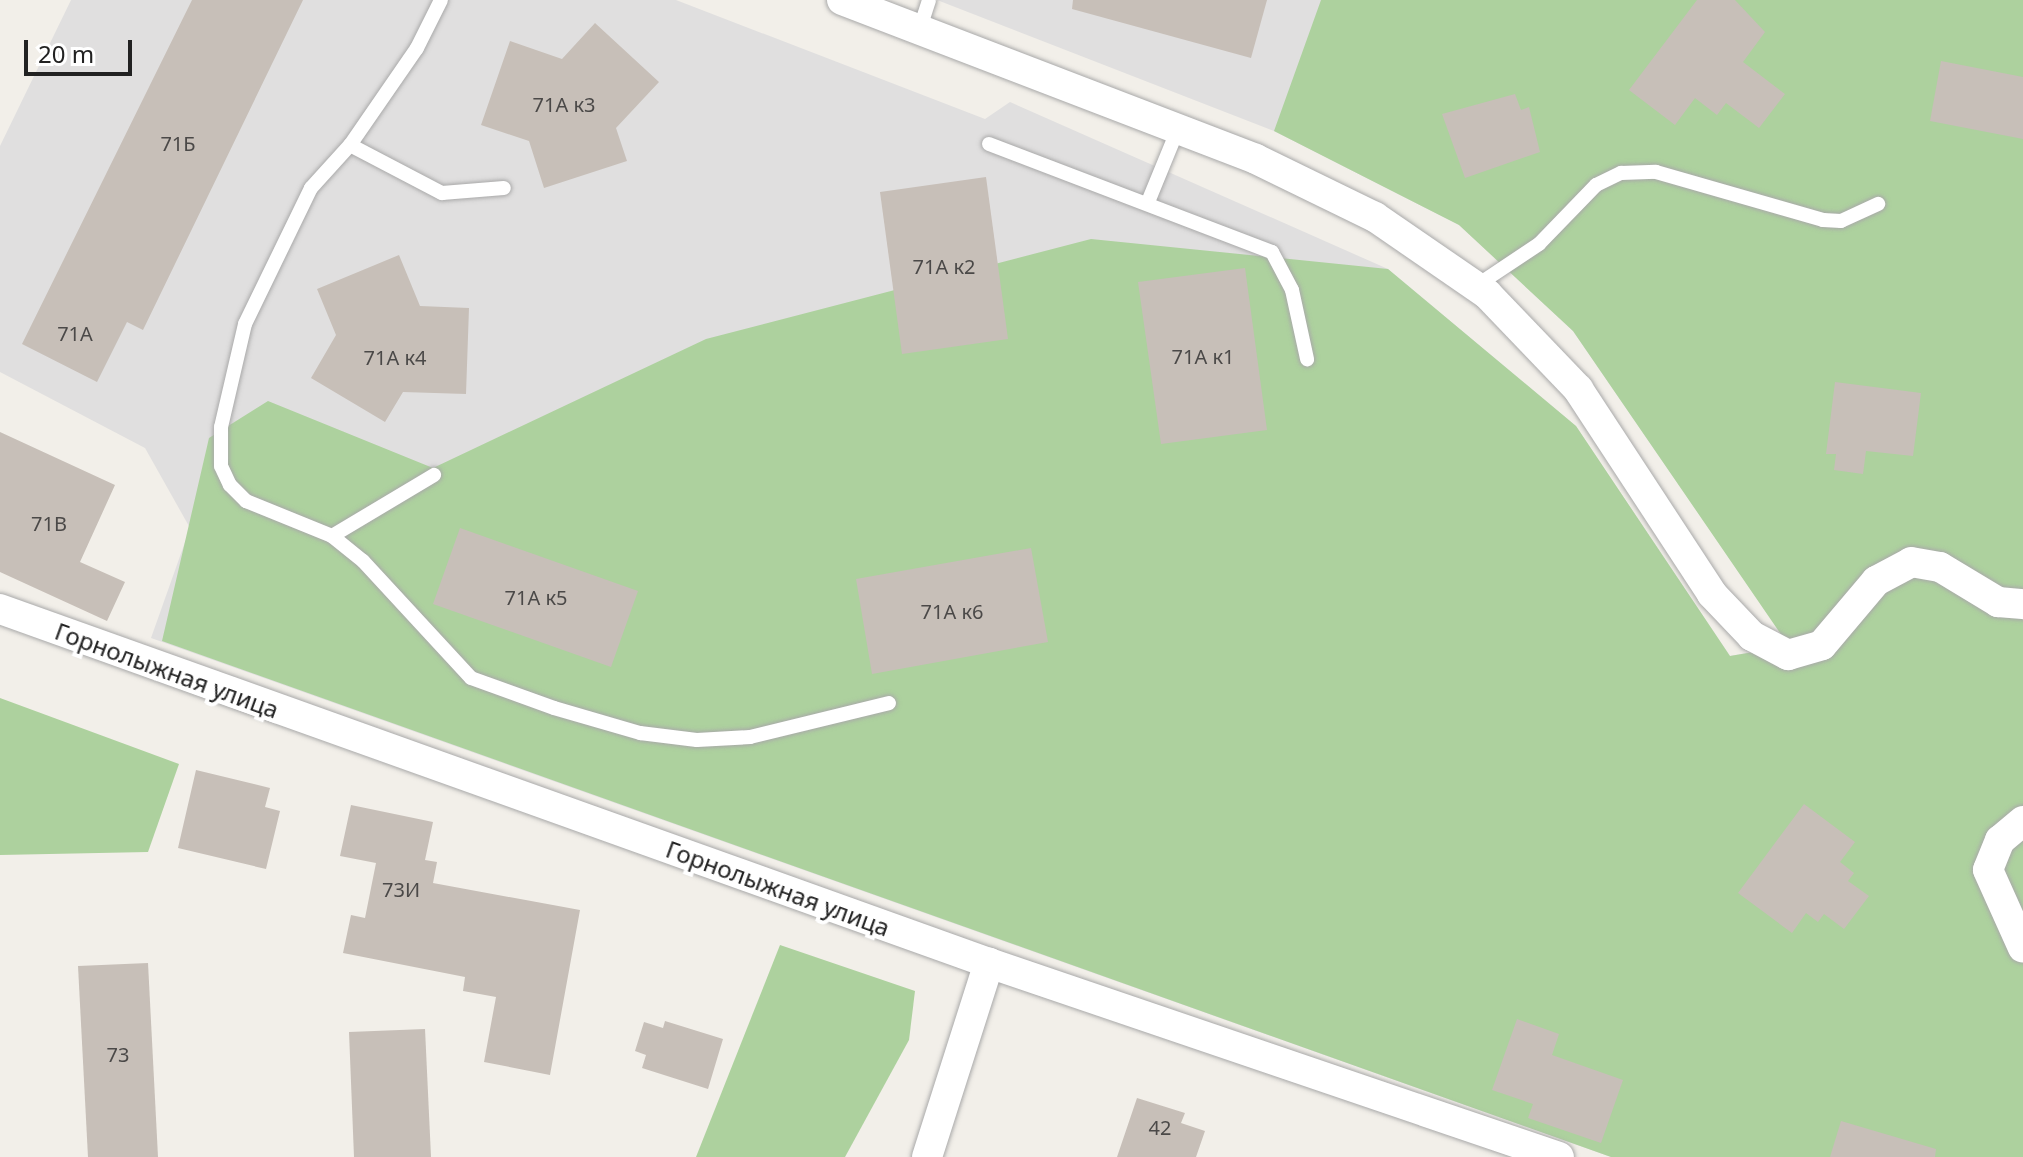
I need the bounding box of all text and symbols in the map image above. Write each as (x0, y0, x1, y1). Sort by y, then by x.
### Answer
scale bar (28, 24, 136, 74)
text: 20 m (38, 37, 94, 70)
house number: 71А к3 (533, 92, 595, 116)
house number: 71Б (160, 131, 196, 155)
house number: 71А к2 (913, 254, 975, 278)
house number: 71А (57, 321, 93, 345)
house number: 71А к1 (1172, 344, 1234, 368)
house number: 71А к4 (364, 345, 426, 369)
house number: 71В (31, 511, 67, 535)
house number: 71А к5 (505, 585, 567, 609)
house number: 71А к6 (921, 599, 983, 623)
street label: Горнолыжная улица (51, 616, 283, 724)
street label: Горнолыжная улица (662, 834, 894, 942)
house number: 73И (382, 877, 420, 901)
house number: 73 (107, 1042, 129, 1066)
house number: 42 (1149, 1115, 1171, 1139)

